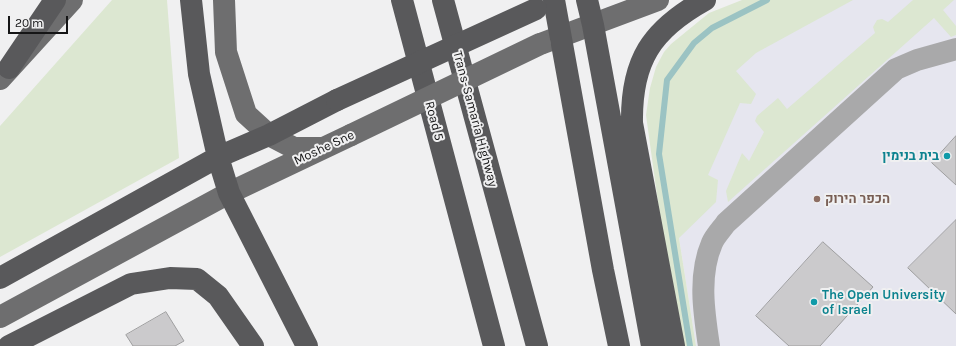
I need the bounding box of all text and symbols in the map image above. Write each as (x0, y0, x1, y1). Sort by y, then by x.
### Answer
scale bar (10, 8, 70, 34)
text: 20 m (15, 16, 43, 30)
street label: Trans-Samaria Highway (449, 49, 501, 189)
street label: Road 5 (421, 99, 447, 143)
street label: Moshe Sne (291, 127, 357, 169)
place label: בית בנימין (882, 148, 939, 164)
marker: בית בנימין (942, 151, 952, 161)
place label: הכפר הירוק (825, 191, 890, 207)
marker: הכפר הירוק (812, 194, 822, 204)
place label: The Open University of Israel (822, 287, 945, 318)
marker: The Open University of Israel (809, 297, 819, 307)

